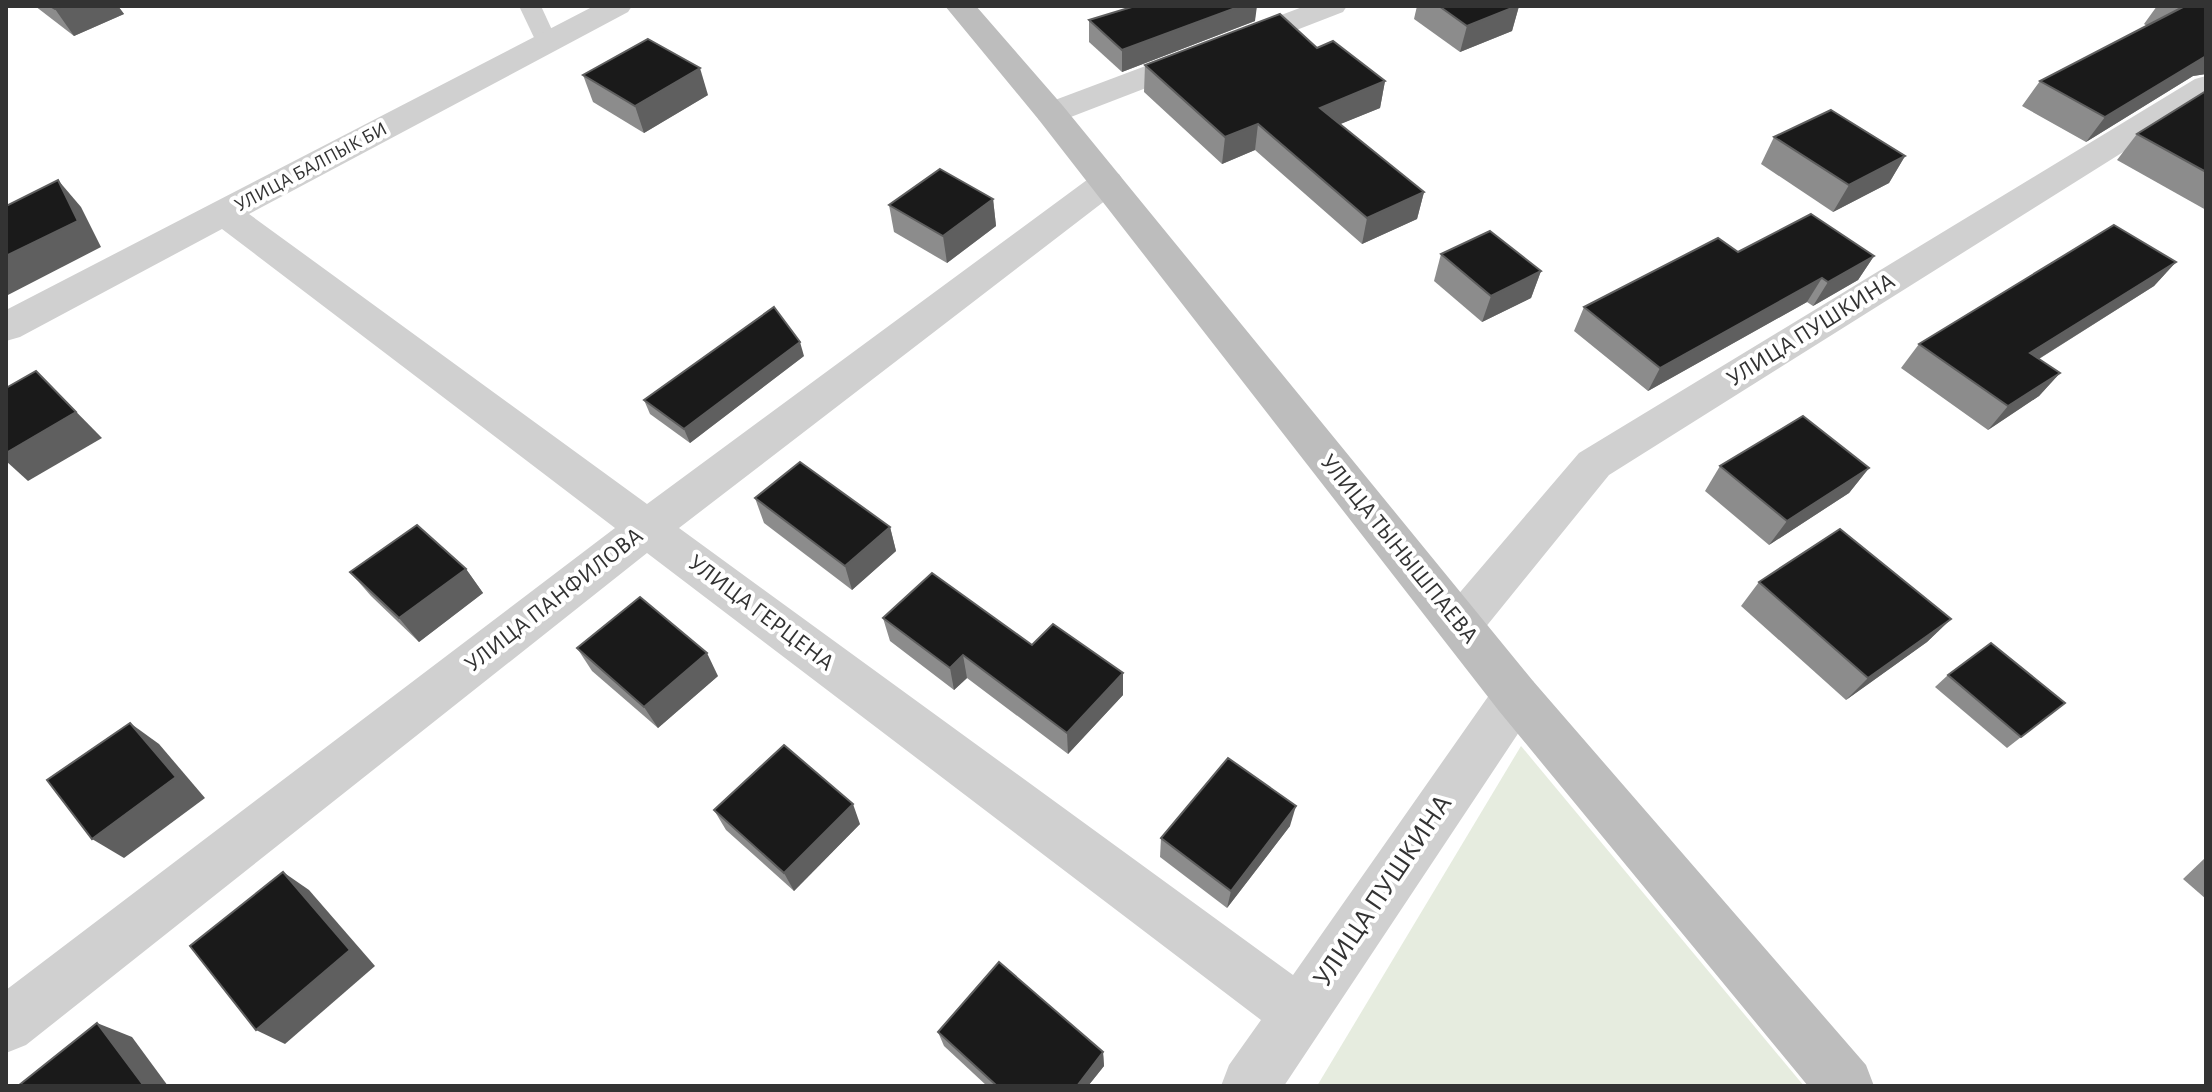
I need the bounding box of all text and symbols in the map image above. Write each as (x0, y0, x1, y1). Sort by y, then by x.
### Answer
street label: УЛИЦА БАЛПЫК БИ (232, 118, 390, 216)
street label: УЛИЦА ПУШКИНА (1723, 269, 1899, 391)
street label: УЛИЦА ТЫНЫШПАЕВА (1316, 450, 1482, 648)
street label: УЛИЦА ПАНФИЛОВА (461, 523, 647, 677)
street label: УЛИЦА ГЕРЦЕНА (684, 551, 838, 675)
street label: УЛИЦА ПУШКИНА (1309, 790, 1457, 992)

